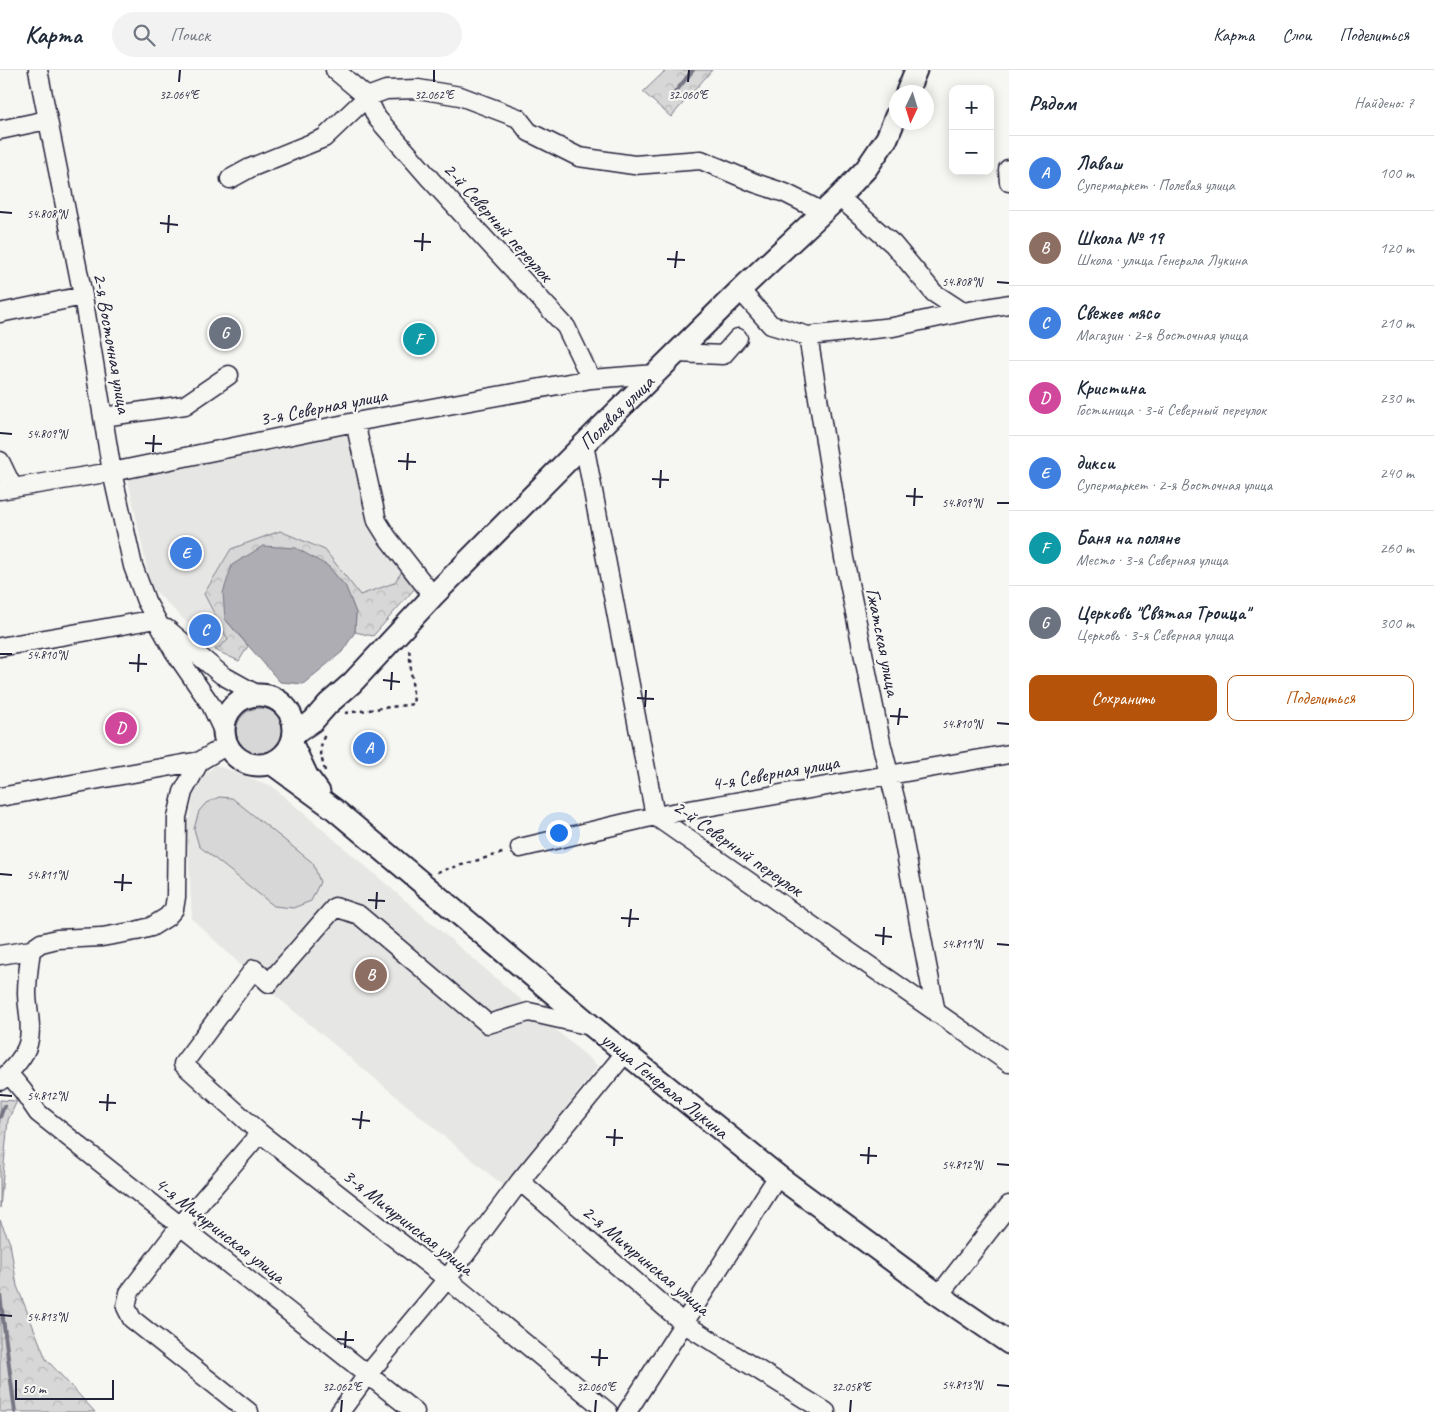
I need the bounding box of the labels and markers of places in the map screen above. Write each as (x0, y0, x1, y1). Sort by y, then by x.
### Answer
pin: G (209, 314, 241, 352)
pin: F (403, 320, 435, 358)
pin: E (170, 534, 202, 572)
pin: C (189, 611, 221, 649)
pin: D (105, 709, 137, 747)
pin: A (353, 729, 385, 767)
pin: B (355, 956, 387, 994)

